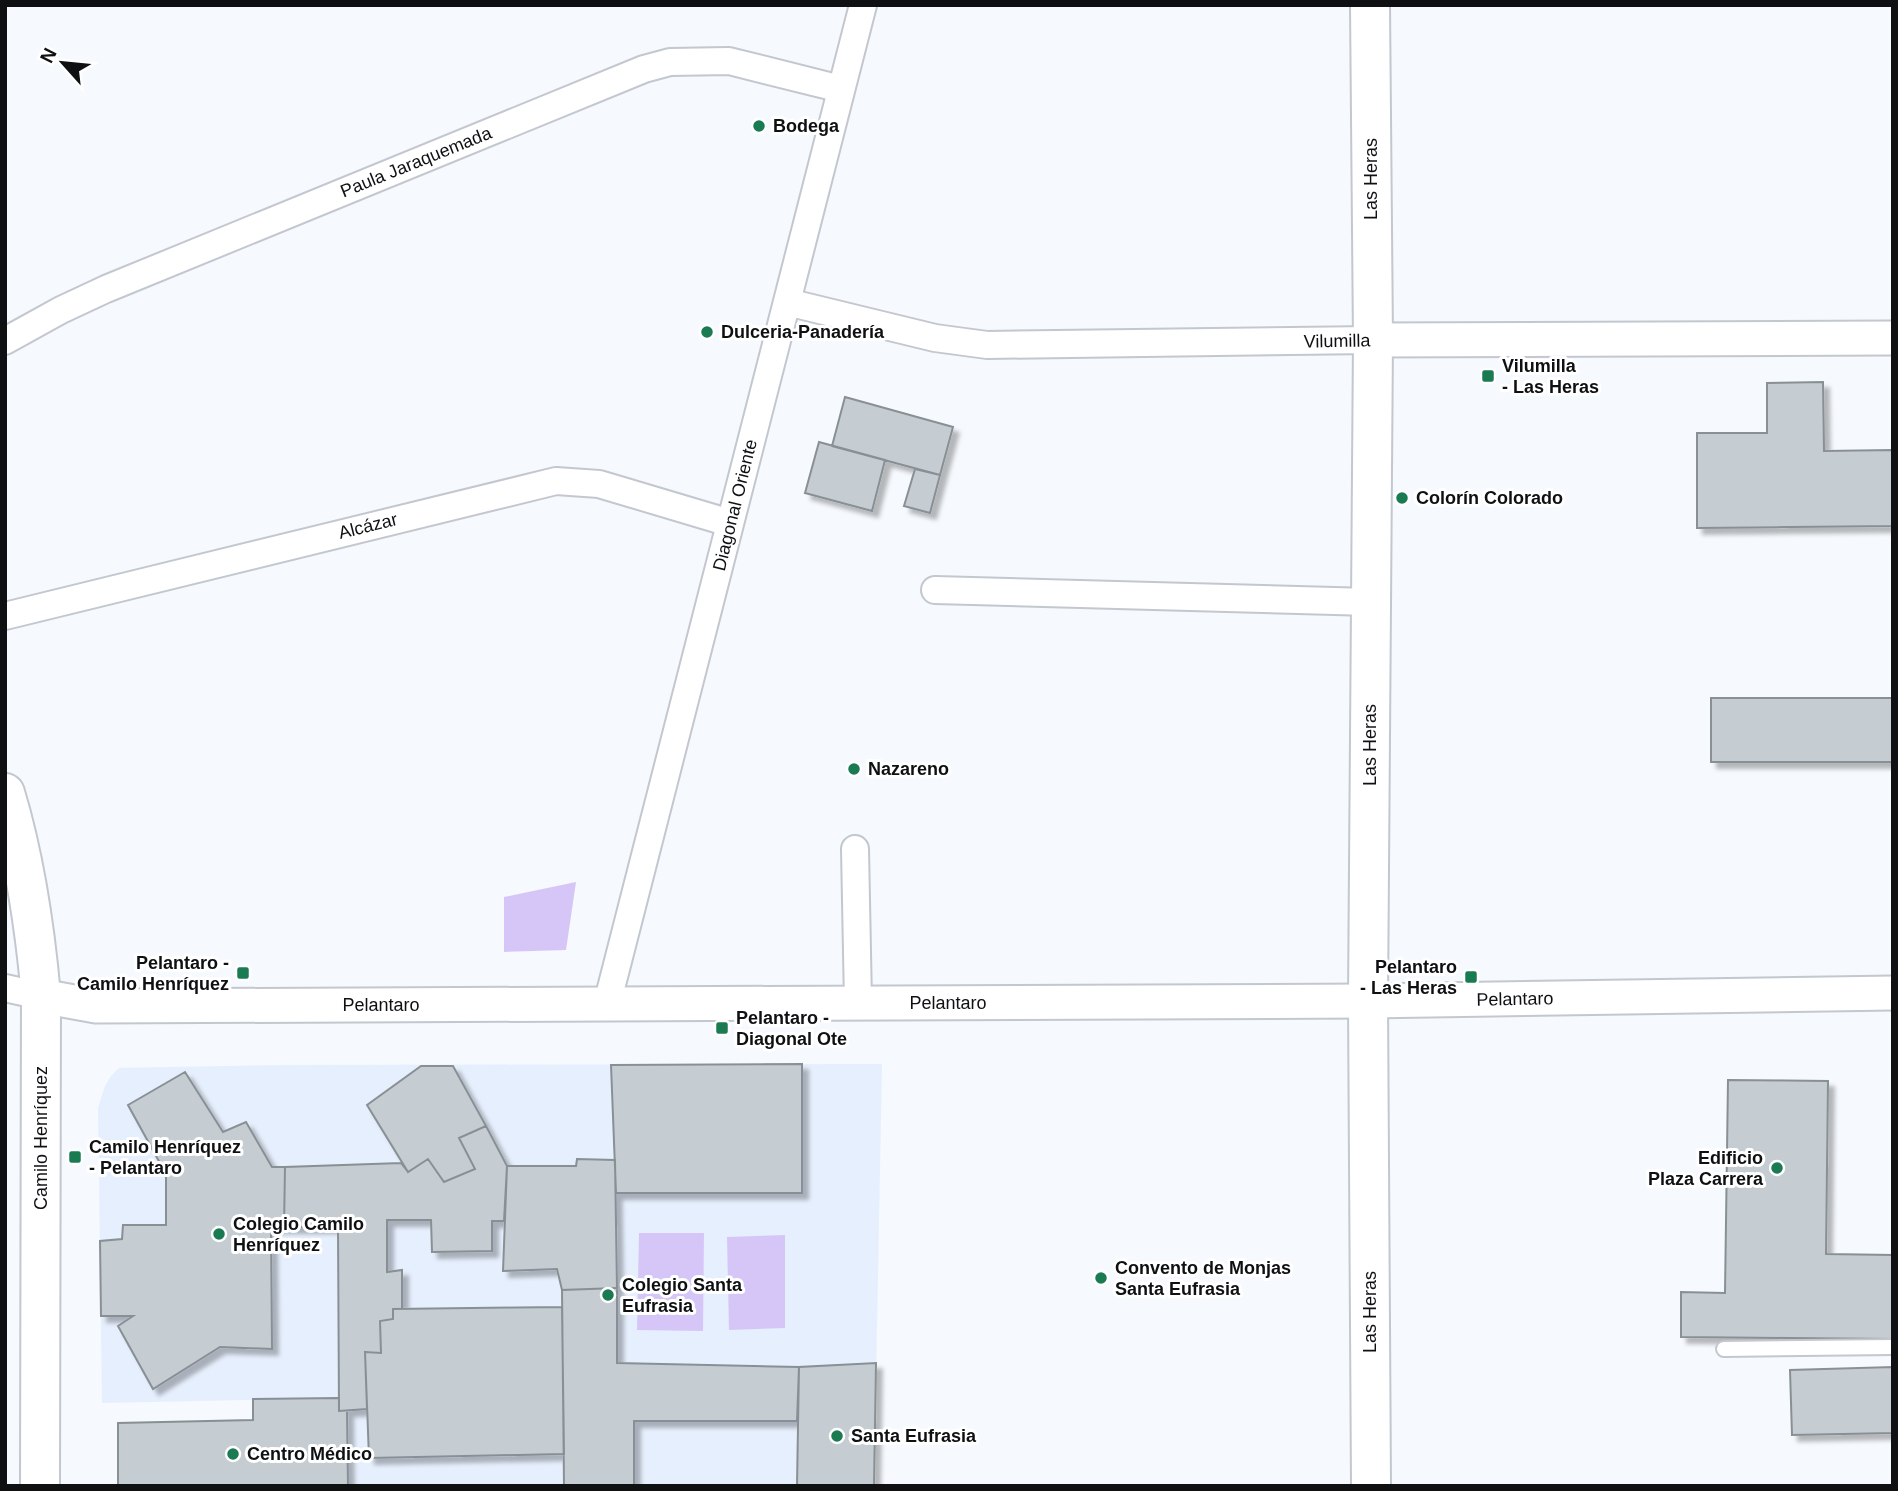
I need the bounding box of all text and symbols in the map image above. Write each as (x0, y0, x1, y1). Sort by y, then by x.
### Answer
north arrow (28, 28, 98, 98)
text: N (36, 45, 61, 66)
place label: Bodega (773, 116, 840, 136)
marker: Bodega (751, 118, 767, 134)
street label: Paula Jaraquemada (338, 122, 495, 201)
street label: Las Heras (1361, 138, 1381, 220)
place label: Dulceria-Panadería (721, 322, 885, 342)
marker: Dulceria-Panadería (699, 324, 715, 340)
street label: Vilumilla (1303, 330, 1371, 352)
place label: Vilumilla - Las Heras (1502, 356, 1599, 397)
marker: Vilumilla - Las Heras (1480, 368, 1496, 384)
street label: Diagonal Oriente (709, 437, 761, 573)
place label: Colorín Colorado (1416, 488, 1563, 508)
marker: Colorín Colorado (1394, 490, 1410, 506)
street label: Alcázar (336, 509, 400, 543)
street label: Las Heras (1360, 704, 1380, 786)
place label: Nazareno (868, 759, 949, 779)
marker: Nazareno (846, 761, 862, 777)
place label: Pelantaro - Camilo Henríquez (77, 953, 229, 994)
place label: Pelantaro - Las Heras (1360, 957, 1457, 998)
marker: Pelantaro - Camilo Henríquez (235, 965, 251, 981)
marker: Pelantaro - Las Heras (1463, 969, 1479, 985)
street label: Pelantaro (1476, 988, 1554, 1010)
street label: Pelantaro (909, 993, 987, 1013)
street label: Pelantaro (342, 995, 420, 1015)
place label: Pelantaro - Diagonal Ote (736, 1008, 847, 1049)
marker: Pelantaro - Diagonal Ote (714, 1020, 730, 1036)
street label: Camilo Henríquez (31, 1066, 51, 1210)
place label: Camilo Henríquez - Pelantaro (89, 1137, 241, 1178)
place label: Edificio Plaza Carrera (1648, 1148, 1764, 1189)
marker: Camilo Henríquez - Pelantaro (67, 1149, 83, 1165)
marker: Edificio Plaza Carrera (1769, 1160, 1785, 1176)
place label: Colegio Camilo Henríquez (233, 1214, 364, 1255)
marker: Colegio Camilo Henríquez (211, 1226, 227, 1242)
place label: Convento de Monjas Santa Eufrasia (1115, 1258, 1291, 1299)
marker: Convento de Monjas Santa Eufrasia (1093, 1270, 1109, 1286)
street label: Las Heras (1360, 1271, 1380, 1353)
place label: Colegio Santa Eufrasia (622, 1275, 743, 1316)
marker: Colegio Santa Eufrasia (600, 1287, 616, 1303)
place label: Santa Eufrasia (851, 1426, 977, 1446)
marker: Santa Eufrasia (829, 1428, 845, 1444)
place label: Centro Médico (247, 1444, 372, 1464)
marker: Centro Médico (225, 1446, 241, 1462)

